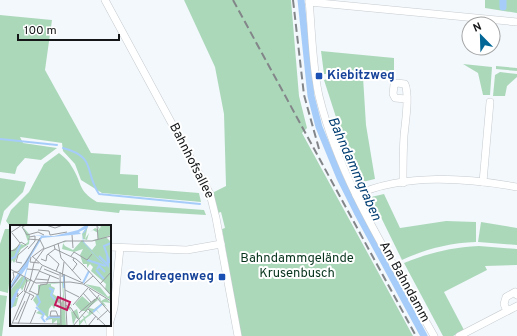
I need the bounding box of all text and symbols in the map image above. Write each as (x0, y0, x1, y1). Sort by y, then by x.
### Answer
scale bar (18, 16, 119, 42)
north arrow (461, 16, 501, 56)
text: N (471, 20, 484, 36)
text: 100 m (24, 23, 57, 39)
place label: Kiebitzweg (327, 68, 395, 84)
marker: Kiebitzweg (314, 71, 324, 81)
water label: Bahndammgraben (323, 114, 385, 224)
street label: Bahnhofsallee (165, 120, 217, 202)
inset map (10, 225, 111, 326)
street label: Am Bahndamm (375, 239, 433, 325)
park label: Bahndammgelände Krusenbusch (240, 251, 354, 282)
place label: Goldregenweg (127, 269, 214, 285)
marker: Goldregenweg (217, 272, 227, 282)

